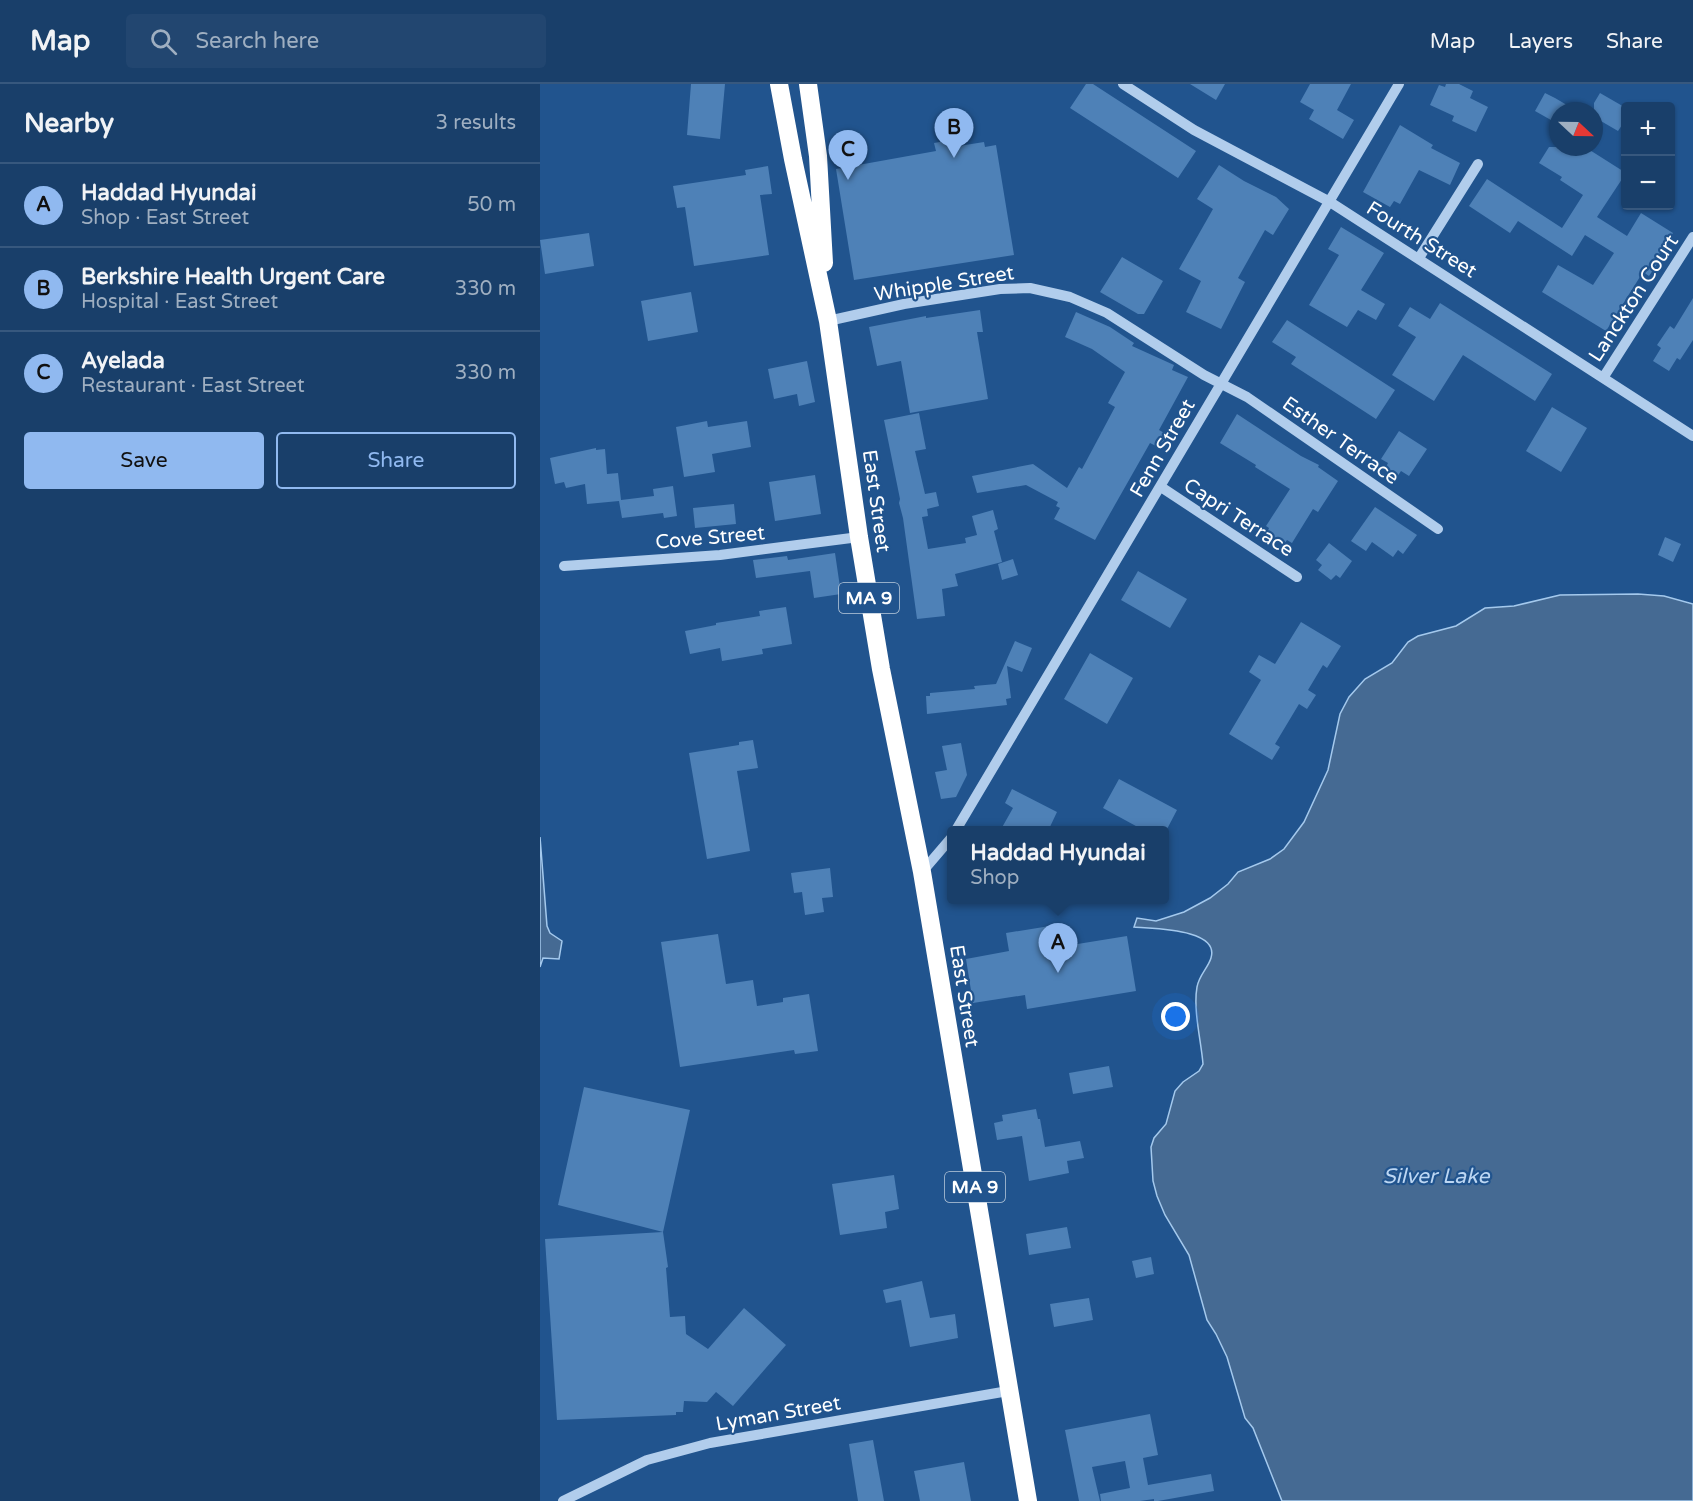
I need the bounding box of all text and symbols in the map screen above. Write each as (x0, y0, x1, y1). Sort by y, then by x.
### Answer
search box (126, 14, 546, 68)
text: Map (30, 24, 90, 58)
icon: search (147, 25, 180, 58)
text: Search here (195, 28, 319, 54)
text: Map (1430, 29, 1475, 54)
text: Layers (1508, 29, 1573, 54)
text: Share (1606, 29, 1663, 54)
north arrow (1549, 102, 1603, 156)
map controls (1621, 102, 1675, 210)
button: + (1621, 102, 1675, 156)
text: Nearby (24, 108, 114, 139)
pin: B (934, 109, 974, 158)
text: 3 results (436, 111, 516, 135)
pin: C (828, 130, 868, 180)
button: − (1621, 156, 1675, 210)
text: Haddad Hyundai (81, 180, 256, 206)
text: A (36, 193, 51, 217)
text: 50 m (467, 193, 516, 217)
street label: Fourth Street (1362, 196, 1481, 283)
text: Shop · East Street (81, 206, 249, 230)
street label: Lanckton Court (1584, 230, 1684, 367)
street label: Whipple Street (873, 261, 1016, 307)
text: Berkshire Health Urgent Care (81, 264, 385, 290)
text: B (37, 277, 50, 301)
text: 330 m (455, 277, 516, 301)
text: Hospital · East Street (81, 290, 278, 314)
text: Ayelada (81, 348, 165, 374)
text: C (37, 361, 50, 385)
text: 330 m (455, 361, 516, 385)
text: Restaurant · East Street (81, 374, 305, 398)
street label: Esther Terrace (1277, 392, 1403, 490)
street label: Fenn Street (1125, 395, 1201, 502)
button: Save (24, 432, 264, 489)
button: Share (276, 432, 516, 489)
street label: East Street (857, 448, 895, 554)
street label: Capri Terrace (1179, 473, 1298, 562)
street label: Cove Street (654, 521, 766, 555)
road number: MA 9 (839, 583, 899, 613)
popup (947, 826, 1169, 904)
text: Haddad Hyundai (970, 840, 1146, 866)
text: Shop (970, 866, 1019, 890)
pin: A (1038, 924, 1078, 973)
street label: East Street (944, 943, 984, 1049)
your location (1161, 1002, 1190, 1031)
water label: Silver Lake (1383, 1164, 1490, 1189)
road number: MA 9 (945, 1172, 1005, 1202)
street label: Lyman Street (714, 1391, 843, 1437)

